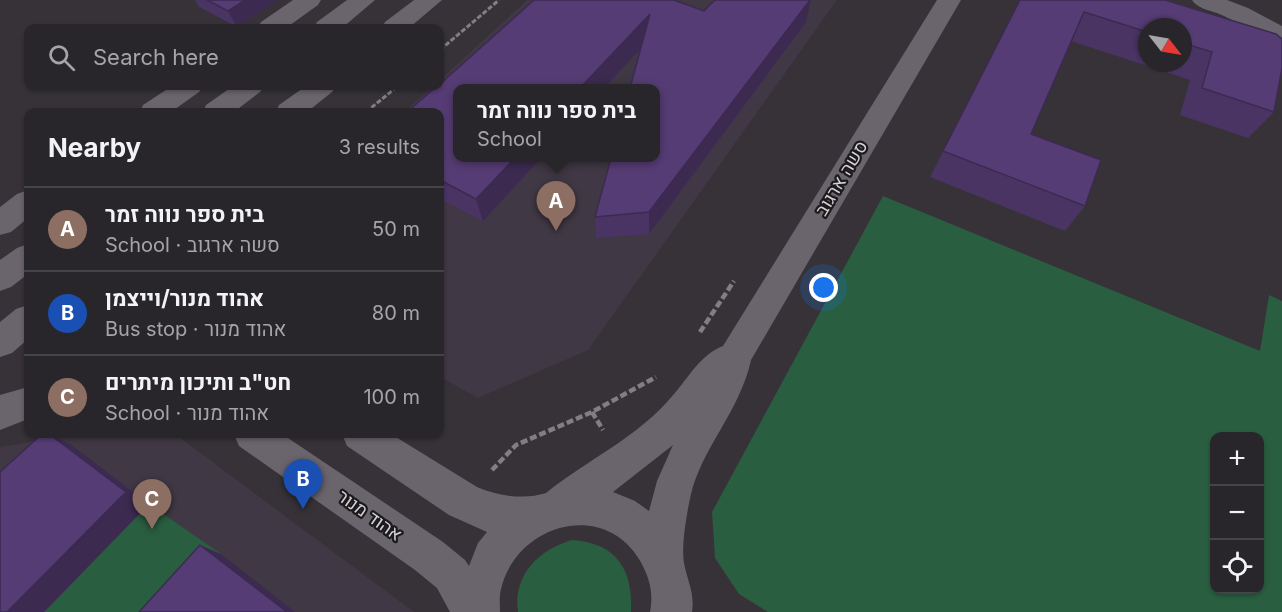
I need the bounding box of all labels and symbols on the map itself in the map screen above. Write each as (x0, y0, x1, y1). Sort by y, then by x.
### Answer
north arrow (1138, 18, 1192, 72)
street label: סשה ארגוב (810, 137, 872, 219)
pin: A (536, 182, 576, 231)
your location (809, 273, 838, 302)
pin: B (284, 460, 322, 509)
pin: C (132, 480, 172, 529)
street label: אהוד מנור (334, 485, 406, 545)

